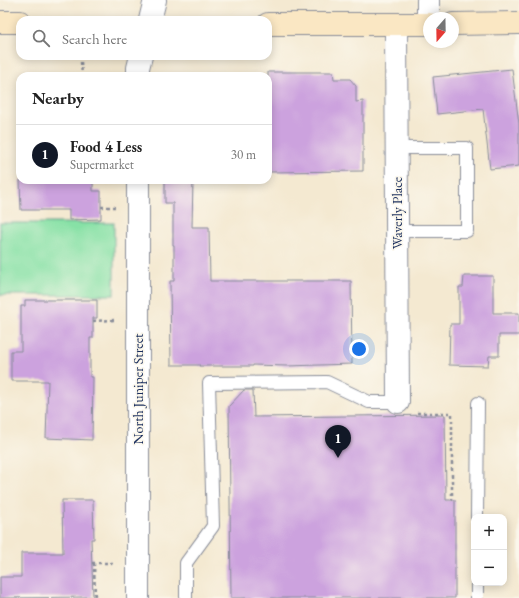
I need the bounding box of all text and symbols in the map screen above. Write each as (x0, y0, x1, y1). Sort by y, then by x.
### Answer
north arrow (423, 12, 459, 48)
search box (16, 16, 272, 60)
icon: search (30, 27, 52, 49)
text: Search here (62, 29, 127, 48)
text: Nearby (32, 87, 84, 109)
text: Food 4 Less (70, 137, 142, 156)
text: 1 (42, 146, 48, 163)
text: 30 m (231, 146, 256, 163)
text: Supermarket (70, 156, 134, 173)
street label: Waverly Place (388, 176, 406, 249)
street label: North Juniper Street (129, 333, 147, 445)
your location (349, 339, 369, 359)
pin: 1 (325, 425, 351, 458)
map controls (471, 514, 507, 586)
button: + (471, 514, 507, 550)
button: − (471, 550, 507, 586)

